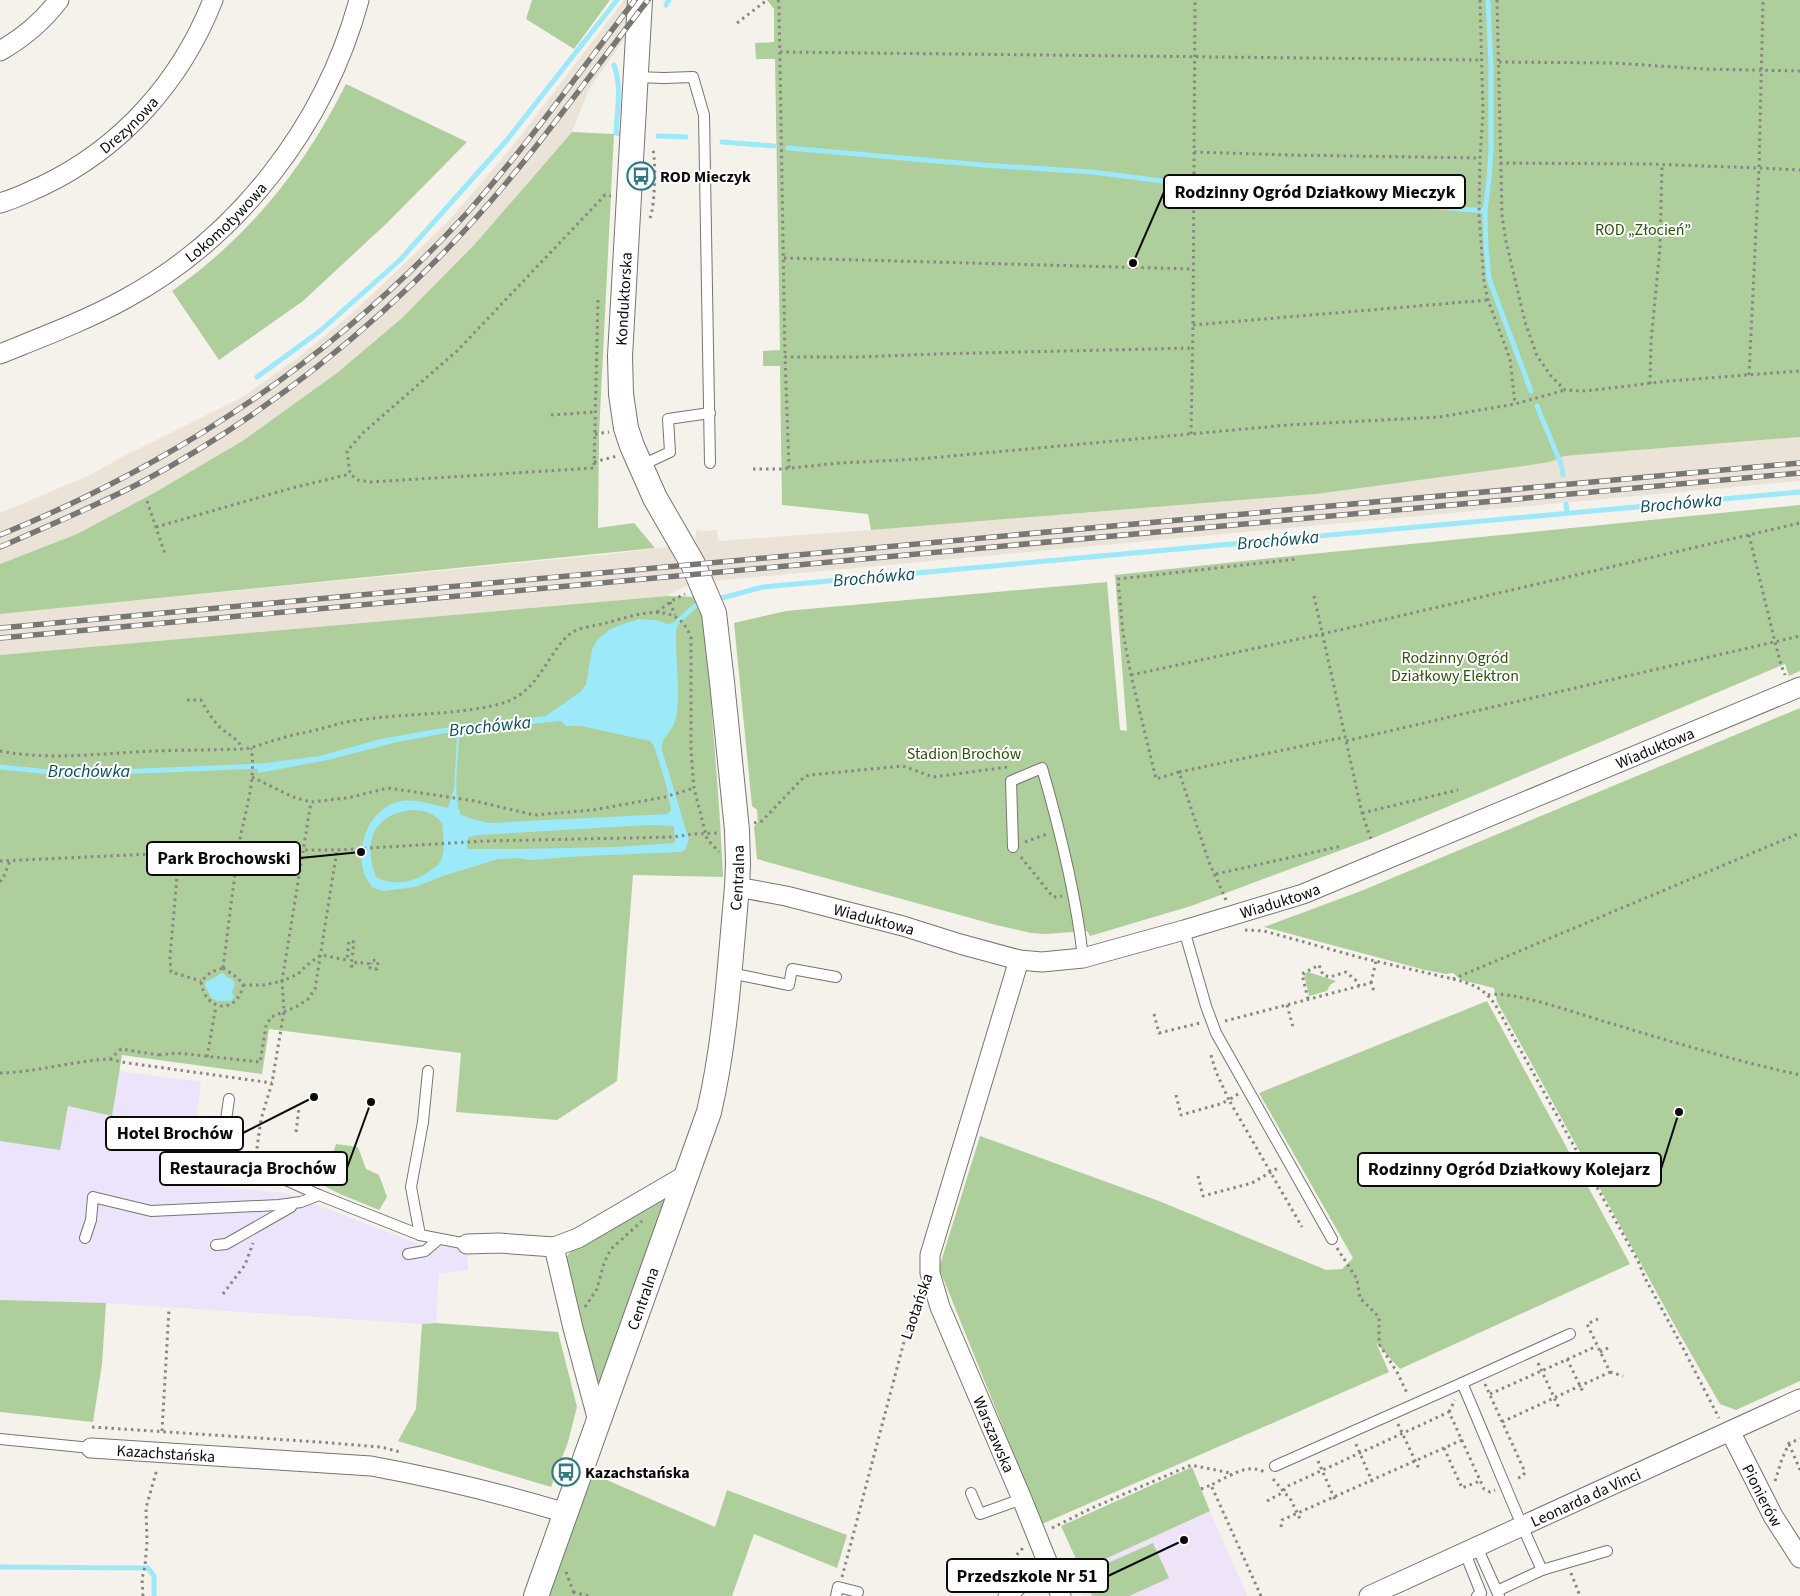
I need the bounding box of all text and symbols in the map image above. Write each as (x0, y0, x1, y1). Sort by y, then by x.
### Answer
street label: Drezynowa (95, 92, 164, 159)
bus stop icon: ROD Mieczyk (626, 161, 656, 191)
place label: ROD Mieczyk (660, 166, 751, 188)
callout: Rodzinny Ogród Działkowy Mieczyk (1164, 175, 1465, 208)
street label: Lokomotywowa (181, 178, 272, 268)
text: Rodzinny Ogród Działkowy Mieczyk (1174, 180, 1456, 205)
park label: ROD „Złocień” (1595, 219, 1691, 241)
street label: Konduktorska (611, 252, 638, 346)
water label: Brochówka (1639, 487, 1724, 520)
water label: Brochówka (1236, 524, 1321, 557)
water label: Brochówka (832, 561, 917, 594)
park label: Rodzinny Ogród Działkowy Elektron (1391, 647, 1519, 687)
water label: Brochówka (448, 710, 533, 743)
street label: Wiaduktowa (1613, 722, 1698, 775)
park label: Stadion Brochów (907, 743, 1022, 765)
water label: Brochówka (48, 759, 131, 784)
callout: Park Brochowski (147, 842, 300, 875)
street label: Centralna (725, 845, 750, 912)
text: Park Brochowski (157, 846, 291, 871)
street label: Wiaduktowa (1237, 878, 1324, 924)
street label: Wiaduktowa (831, 899, 917, 941)
callout: Hotel Brochów (106, 1117, 243, 1150)
text: Hotel Brochów (117, 1121, 233, 1146)
callout: Restauracja Brochów (160, 1152, 347, 1185)
callout: Rodzinny Ogród Działkowy Kolejarz (1358, 1153, 1661, 1186)
text: Restauracja Brochów (169, 1156, 337, 1181)
text: Rodzinny Ogród Działkowy Kolejarz (1368, 1157, 1650, 1182)
street label: Centralna (622, 1264, 665, 1333)
street label: Laotańska (895, 1270, 939, 1342)
street label: Warszawska (967, 1393, 1020, 1476)
street label: Kazachstańska (116, 1440, 216, 1468)
bus stop icon: Kazachstańska (551, 1457, 581, 1487)
street label: Pionierów (1736, 1460, 1787, 1532)
place label: Kazachstańska (585, 1462, 690, 1484)
street label: Leonarda da Vinci (1527, 1463, 1645, 1533)
callout: Przedszkole Nr 51 (947, 1559, 1108, 1592)
text: Przedszkole Nr 51 (957, 1564, 1097, 1589)

